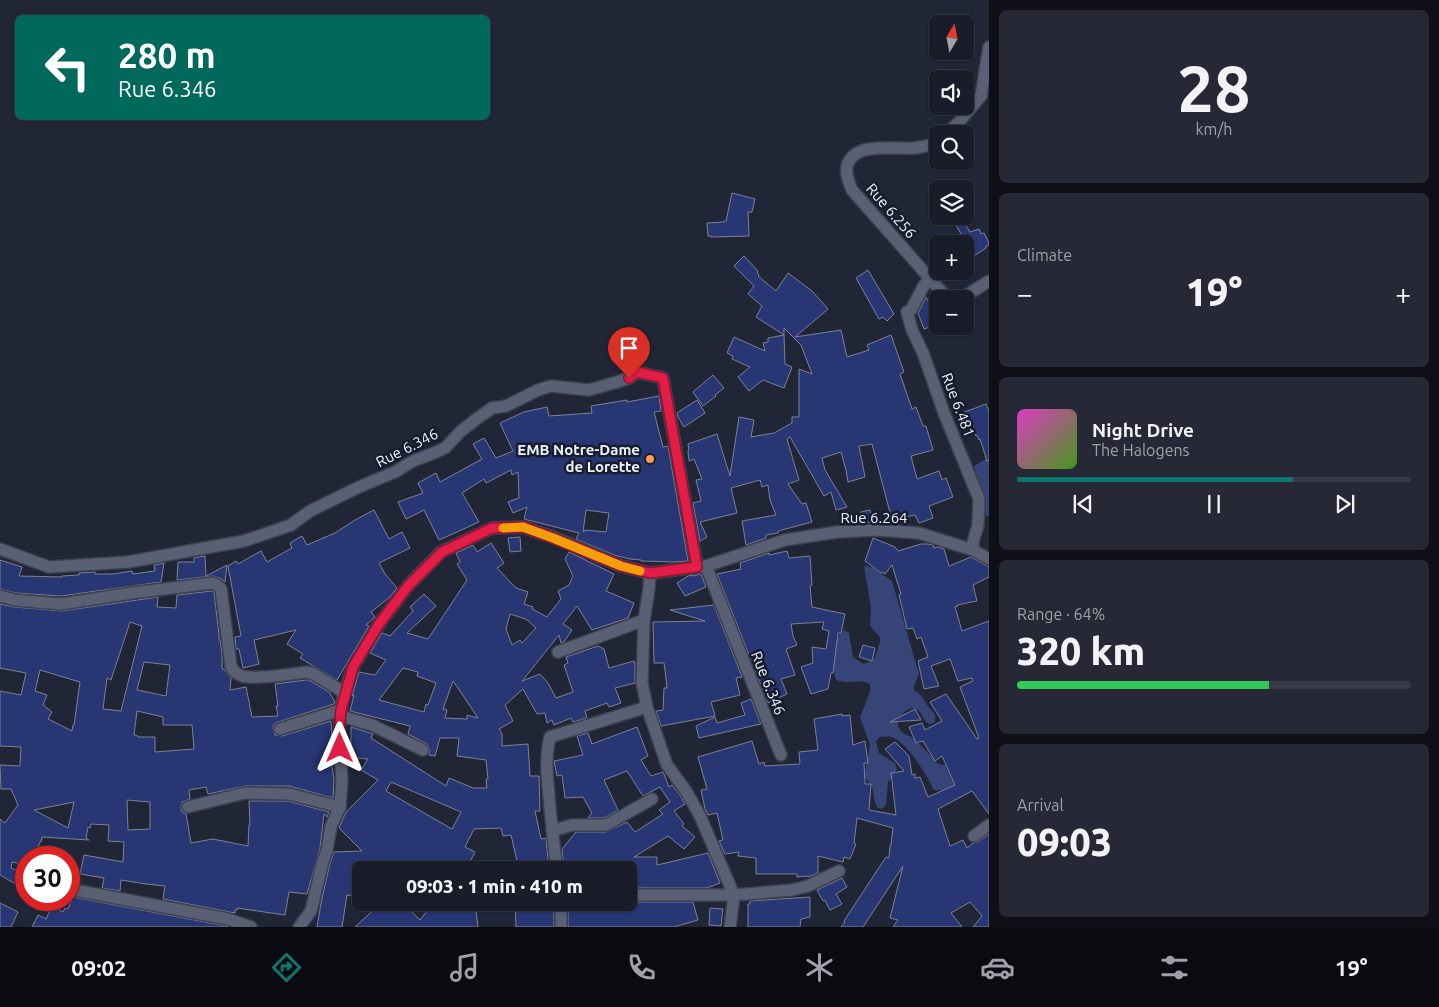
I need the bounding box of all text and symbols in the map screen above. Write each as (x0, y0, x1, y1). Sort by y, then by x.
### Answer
north arrow (929, 15, 974, 60)
map controls (929, 15, 974, 335)
icon: left (35, 35, 100, 100)
text: 280 m (118, 35, 216, 75)
text: 28 (1177, 51, 1251, 124)
button: sound (929, 70, 974, 115)
text: Rue 6.346 (118, 76, 217, 101)
text: km/h (1196, 120, 1232, 138)
button: search (929, 125, 974, 170)
street label: Rue 6.256 (863, 180, 920, 242)
button: layers (929, 180, 974, 225)
button: + (929, 235, 974, 280)
text: Climate (1017, 246, 1072, 264)
text: 19° (1186, 271, 1242, 313)
text: − (1017, 278, 1033, 309)
text: + (1395, 278, 1411, 309)
button: − (929, 290, 974, 335)
pin (608, 327, 650, 378)
icon: arrive (615, 334, 643, 362)
street label: Rue 6.481 (938, 370, 978, 439)
text: Night Drive (1092, 419, 1194, 441)
street label: Rue 6.346 (373, 425, 441, 470)
place label: EMB Notre-Dame de Lorette (517, 441, 640, 475)
text: The Halogens (1092, 441, 1190, 459)
marker: EMB Notre-Dame de Lorette (644, 453, 656, 465)
icon: previous (1069, 490, 1097, 518)
icon: pause (1200, 490, 1228, 518)
icon: next (1331, 490, 1359, 518)
street label: Rue 6.264 (840, 509, 908, 526)
text: Range · 64% (1017, 605, 1105, 623)
text: 320 km (1017, 630, 1145, 672)
street label: Rue 6.346 (748, 648, 789, 717)
position arrow (313, 721, 365, 773)
text: Arrival (1017, 796, 1064, 814)
text: 09:03 (1017, 821, 1112, 863)
speed limit sign: 30 (15, 846, 80, 911)
text: 09:03 · 1 min · 410 m (406, 875, 583, 897)
icon: directions (269, 950, 304, 985)
icon: music (447, 950, 482, 985)
icon: phone (624, 950, 659, 985)
icon: climate (802, 950, 837, 985)
icon: car (980, 950, 1015, 985)
icon: filters (1157, 950, 1192, 985)
text: 09:02 (71, 955, 126, 980)
text: 19° (1335, 955, 1368, 980)

